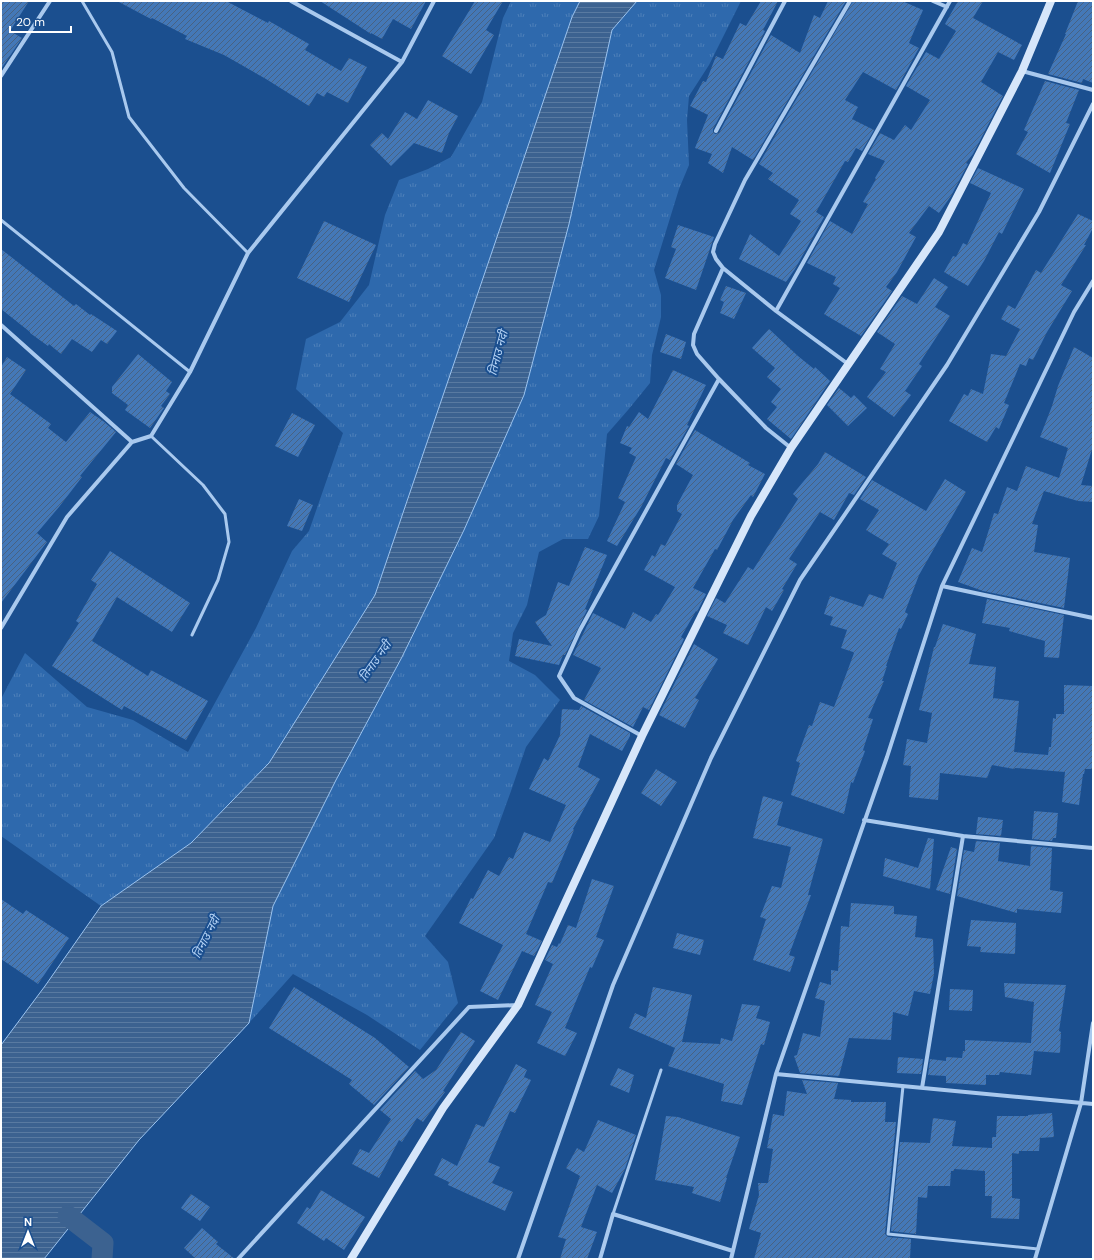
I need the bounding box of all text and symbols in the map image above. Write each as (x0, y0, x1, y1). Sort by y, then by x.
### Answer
scale bar (10, 8, 71, 34)
text: 20 m (16, 14, 45, 30)
water label: तिनाउ नदी (484, 326, 512, 377)
water label: तिनाउ नदी (355, 635, 396, 684)
water label: तिनाउ नदी (188, 910, 225, 961)
north arrow (8, 1212, 48, 1252)
text: N (24, 1215, 32, 1229)

